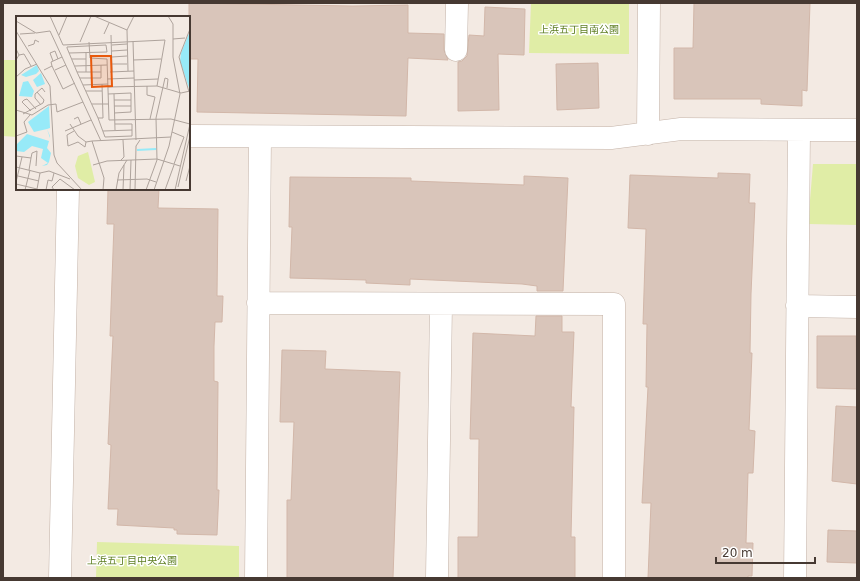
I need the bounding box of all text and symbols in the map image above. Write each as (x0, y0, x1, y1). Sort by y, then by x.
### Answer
inset map (16, 16, 190, 190)
park label: 上浜五丁目南公園 (539, 24, 619, 35)
scale bar (716, 539, 815, 565)
text: 20 m (722, 546, 753, 560)
park label: 上浜五丁目中央公園 (87, 555, 177, 566)

